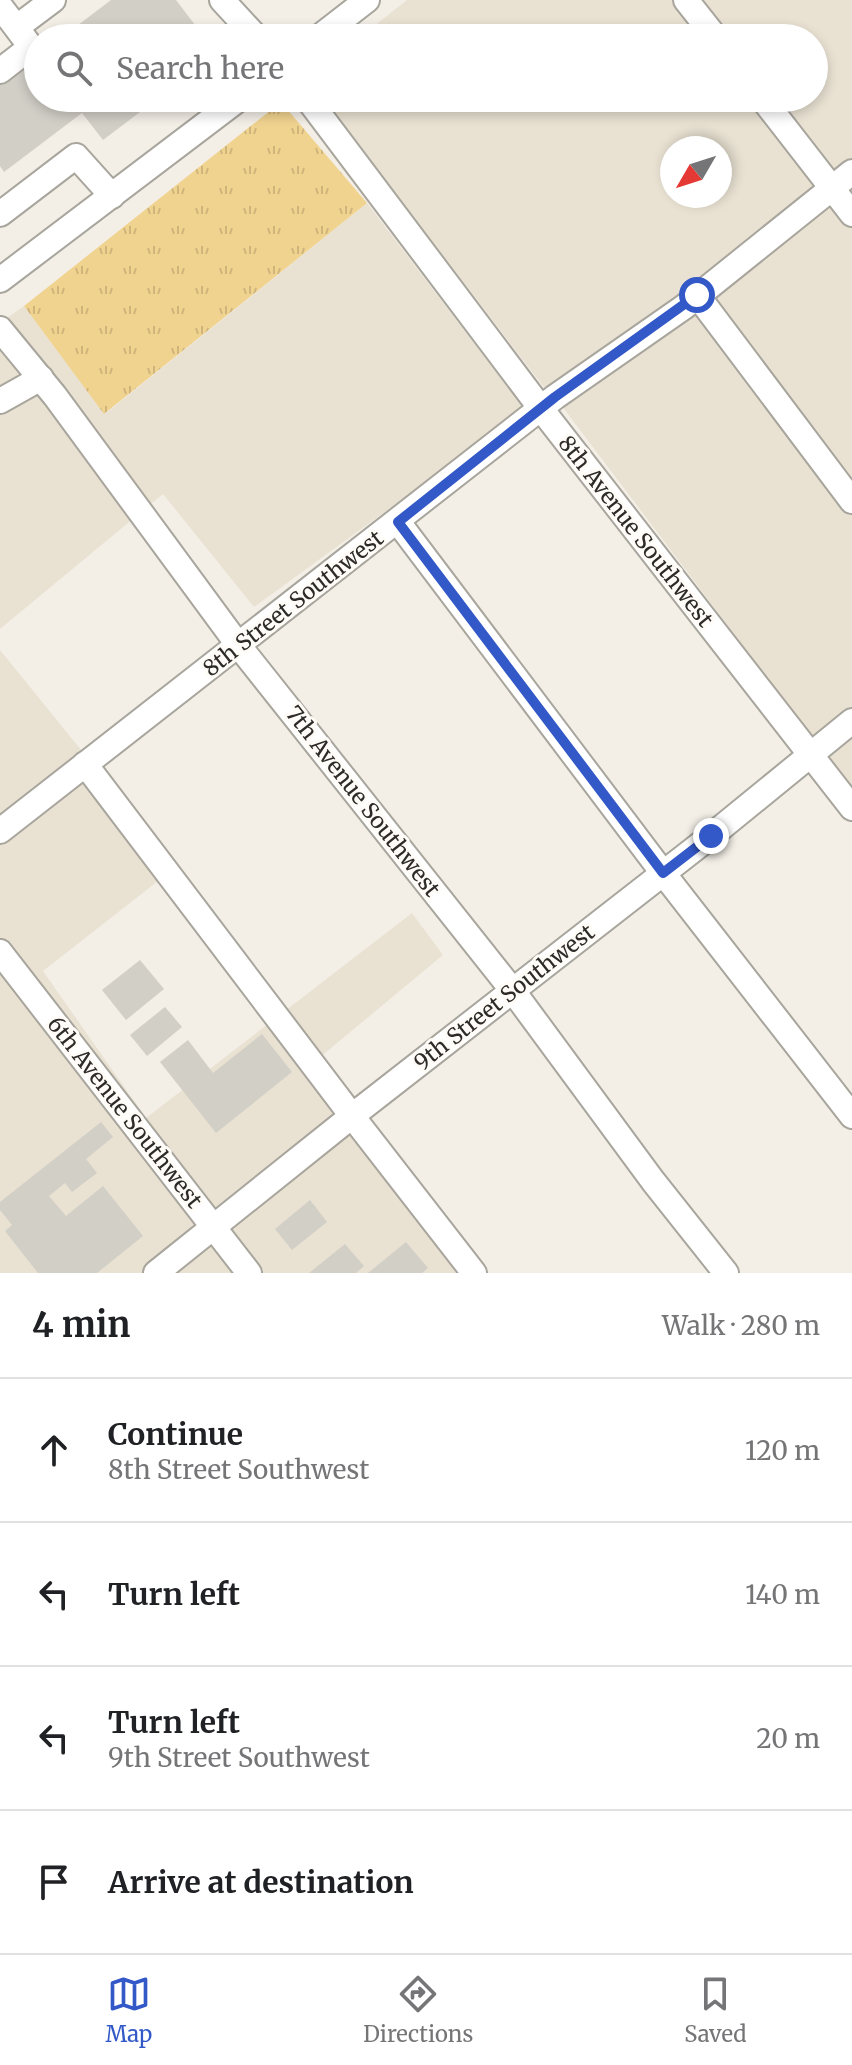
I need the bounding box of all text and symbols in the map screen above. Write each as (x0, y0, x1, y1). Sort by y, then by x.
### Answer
search box (24, 24, 828, 112)
icon: search (52, 46, 96, 90)
text: Search here (116, 49, 284, 87)
north arrow (660, 136, 732, 208)
route start (679, 277, 715, 313)
street label: 8th Avenue Southwest (552, 430, 720, 633)
street label: 8th Street Southwest (197, 524, 389, 682)
street label: 7th Avenue Southwest (280, 700, 447, 902)
route end (693, 818, 729, 854)
street label: 9th Street Southwest (408, 918, 600, 1076)
street label: 6th Avenue Southwest (41, 1011, 209, 1214)
text: 4 min (32, 1304, 130, 1346)
text: Walk · 280 m (662, 1309, 820, 1342)
text: Continue (108, 1415, 243, 1453)
icon: ahead (32, 1428, 76, 1472)
text: 120 m (745, 1434, 820, 1467)
text: 8th Street Southwest (108, 1453, 369, 1486)
icon: left (32, 1572, 76, 1616)
text: Turn left (108, 1575, 240, 1613)
text: 140 m (745, 1578, 820, 1611)
text: Turn left (108, 1703, 240, 1741)
icon: left (32, 1716, 76, 1760)
text: 20 m (756, 1722, 820, 1755)
text: 9th Street Southwest (108, 1741, 370, 1774)
icon: arrive (32, 1860, 76, 1904)
text: Arrive at destination (108, 1863, 414, 1901)
tab: Map (105, 1972, 152, 2048)
tab: Directions (363, 1972, 473, 2048)
tab: Saved (684, 1972, 747, 2048)

